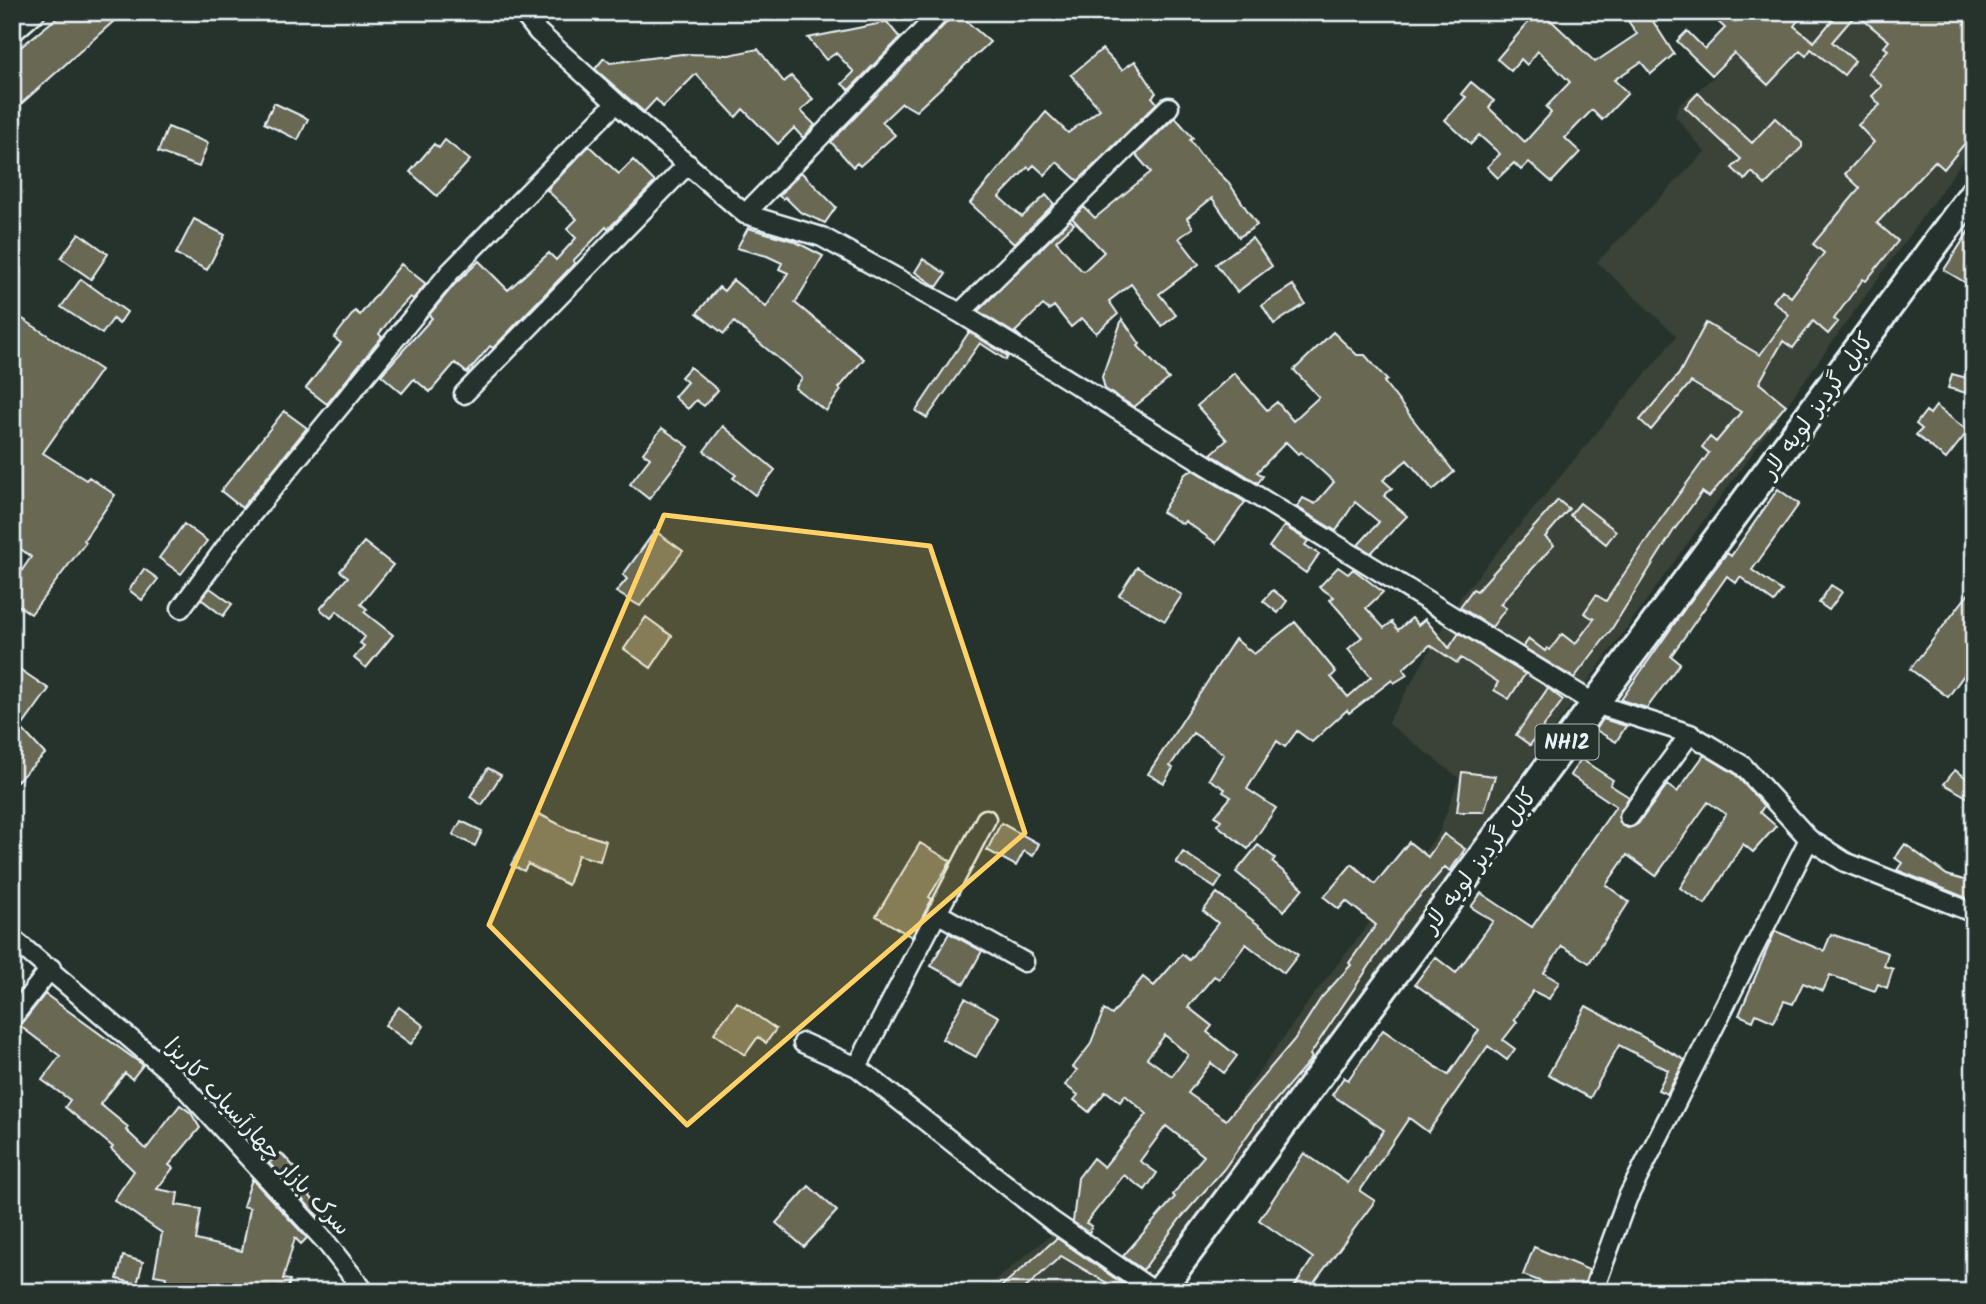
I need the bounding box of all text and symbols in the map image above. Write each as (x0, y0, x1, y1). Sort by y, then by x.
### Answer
street label: کابل گردیز لویه لار (1752, 325, 1884, 489)
road number: NH12 (1536, 724, 1598, 760)
street label: کابل گردیز لویه لار (1413, 781, 1547, 943)
street label: سرک بازار چهارآسیاب کاریزا (155, 1030, 358, 1245)

